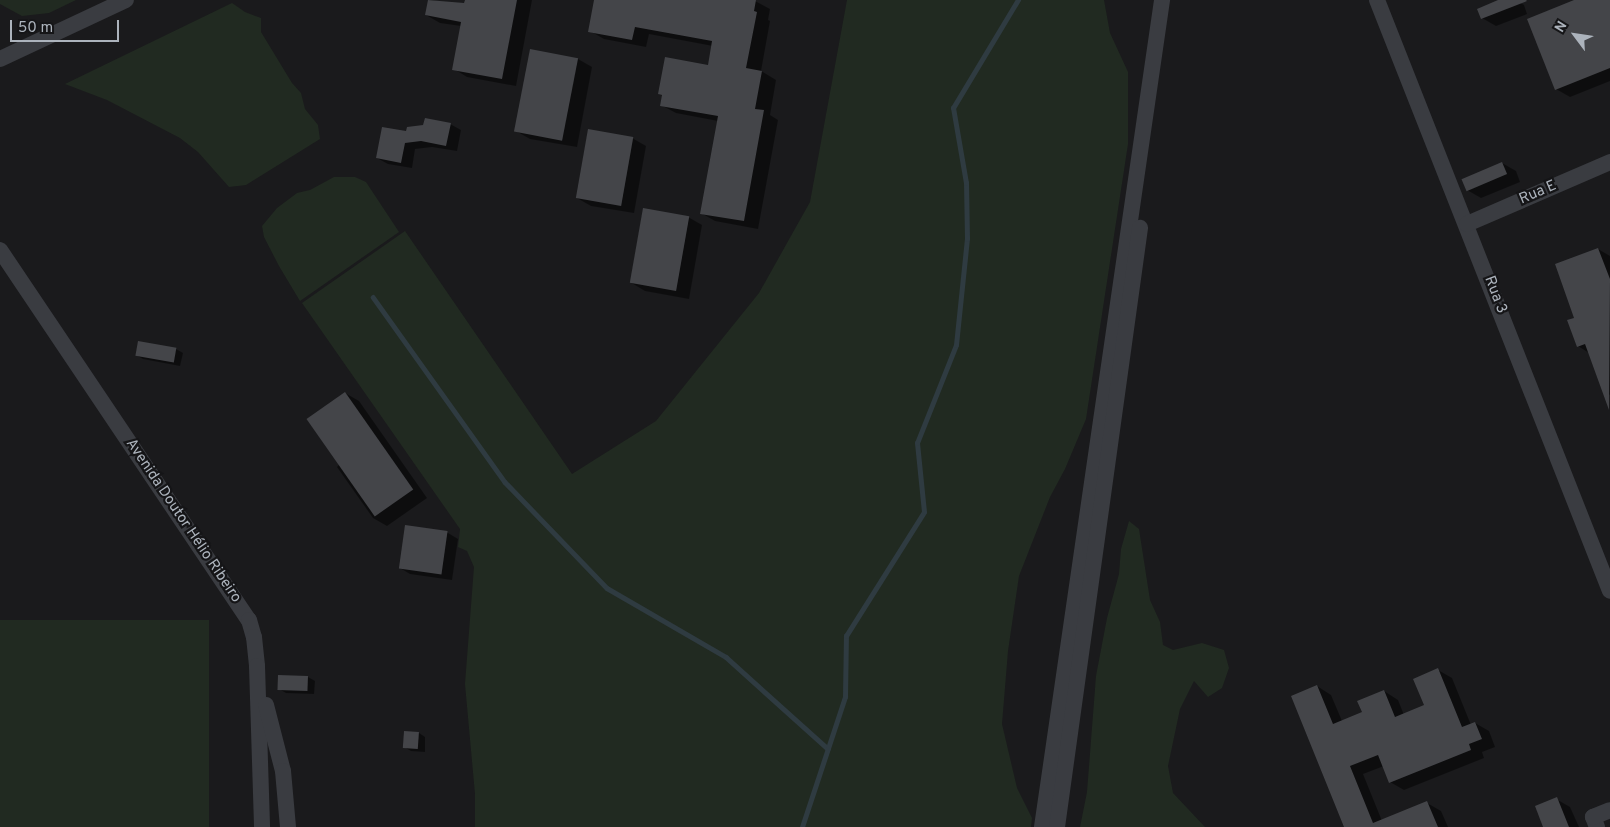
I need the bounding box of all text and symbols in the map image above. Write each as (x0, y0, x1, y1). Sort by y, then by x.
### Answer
scale bar (12, 10, 121, 42)
north arrow (1550, 10, 1600, 60)
text: N (1552, 18, 1572, 36)
text: 50 m (18, 19, 53, 38)
street label: Rua E (1517, 177, 1559, 209)
street label: Rua 3 (1480, 274, 1510, 316)
street label: Avenida Doutor Hélio Ribeiro (121, 436, 245, 606)

